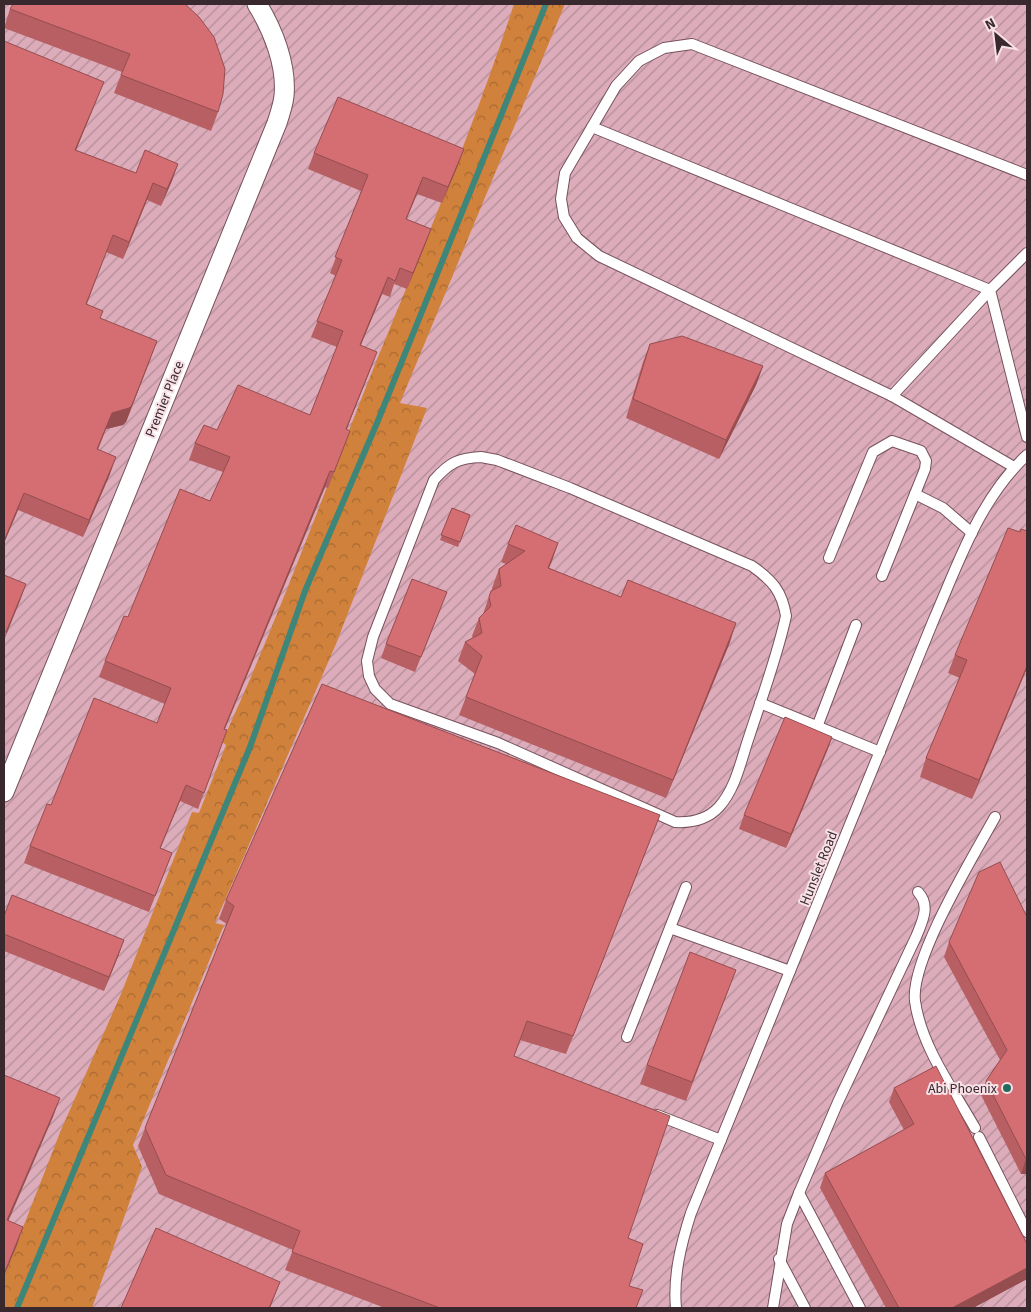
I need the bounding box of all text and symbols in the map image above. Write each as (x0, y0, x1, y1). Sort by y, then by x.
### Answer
north arrow (971, 10, 1021, 60)
text: N (982, 13, 999, 35)
street label: Premier Place (141, 358, 189, 441)
street label: Hunslet Road (795, 828, 843, 908)
place label: Abi Phoenix (928, 1079, 998, 1099)
marker: Abi Phoenix (1001, 1082, 1013, 1094)

